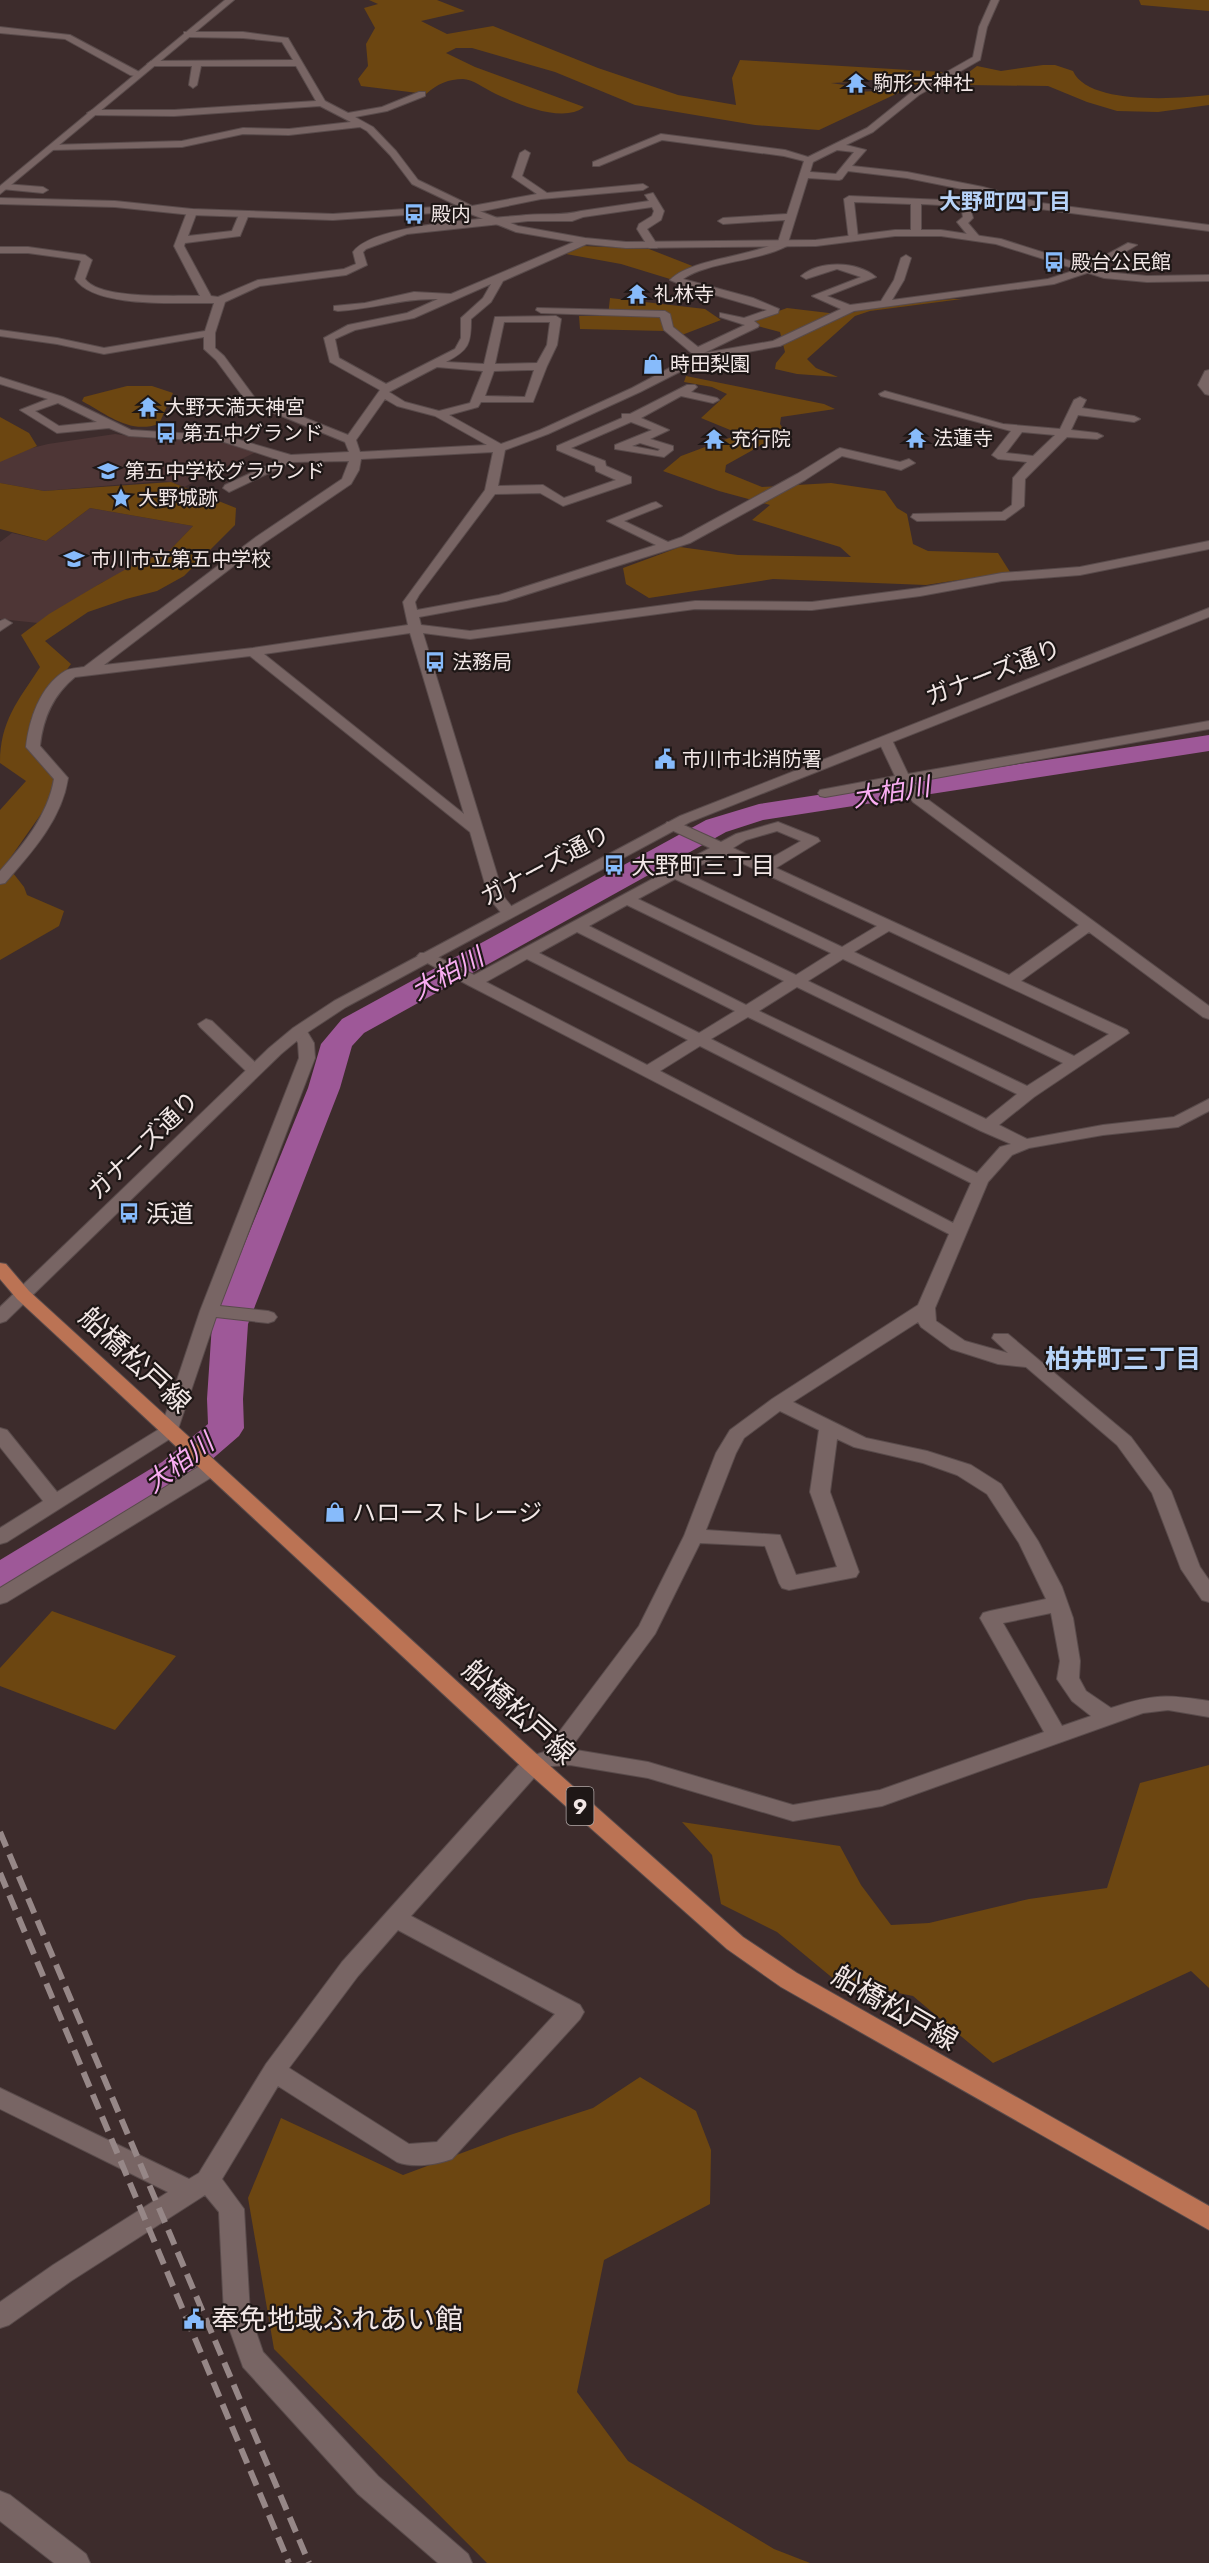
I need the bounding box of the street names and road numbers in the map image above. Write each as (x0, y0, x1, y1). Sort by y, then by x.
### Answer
street label: ガナーズ通り (920, 630, 1066, 714)
street label: ガナーズ通り (474, 816, 616, 914)
street label: ガナーズ通り (79, 1083, 207, 1207)
street label: 船橋松戸線 (70, 1297, 200, 1423)
street label: 船橋松戸線 (453, 1650, 585, 1774)
road number: 9 (566, 1787, 594, 1825)
street label: 船橋松戸線 (824, 1955, 966, 2061)

